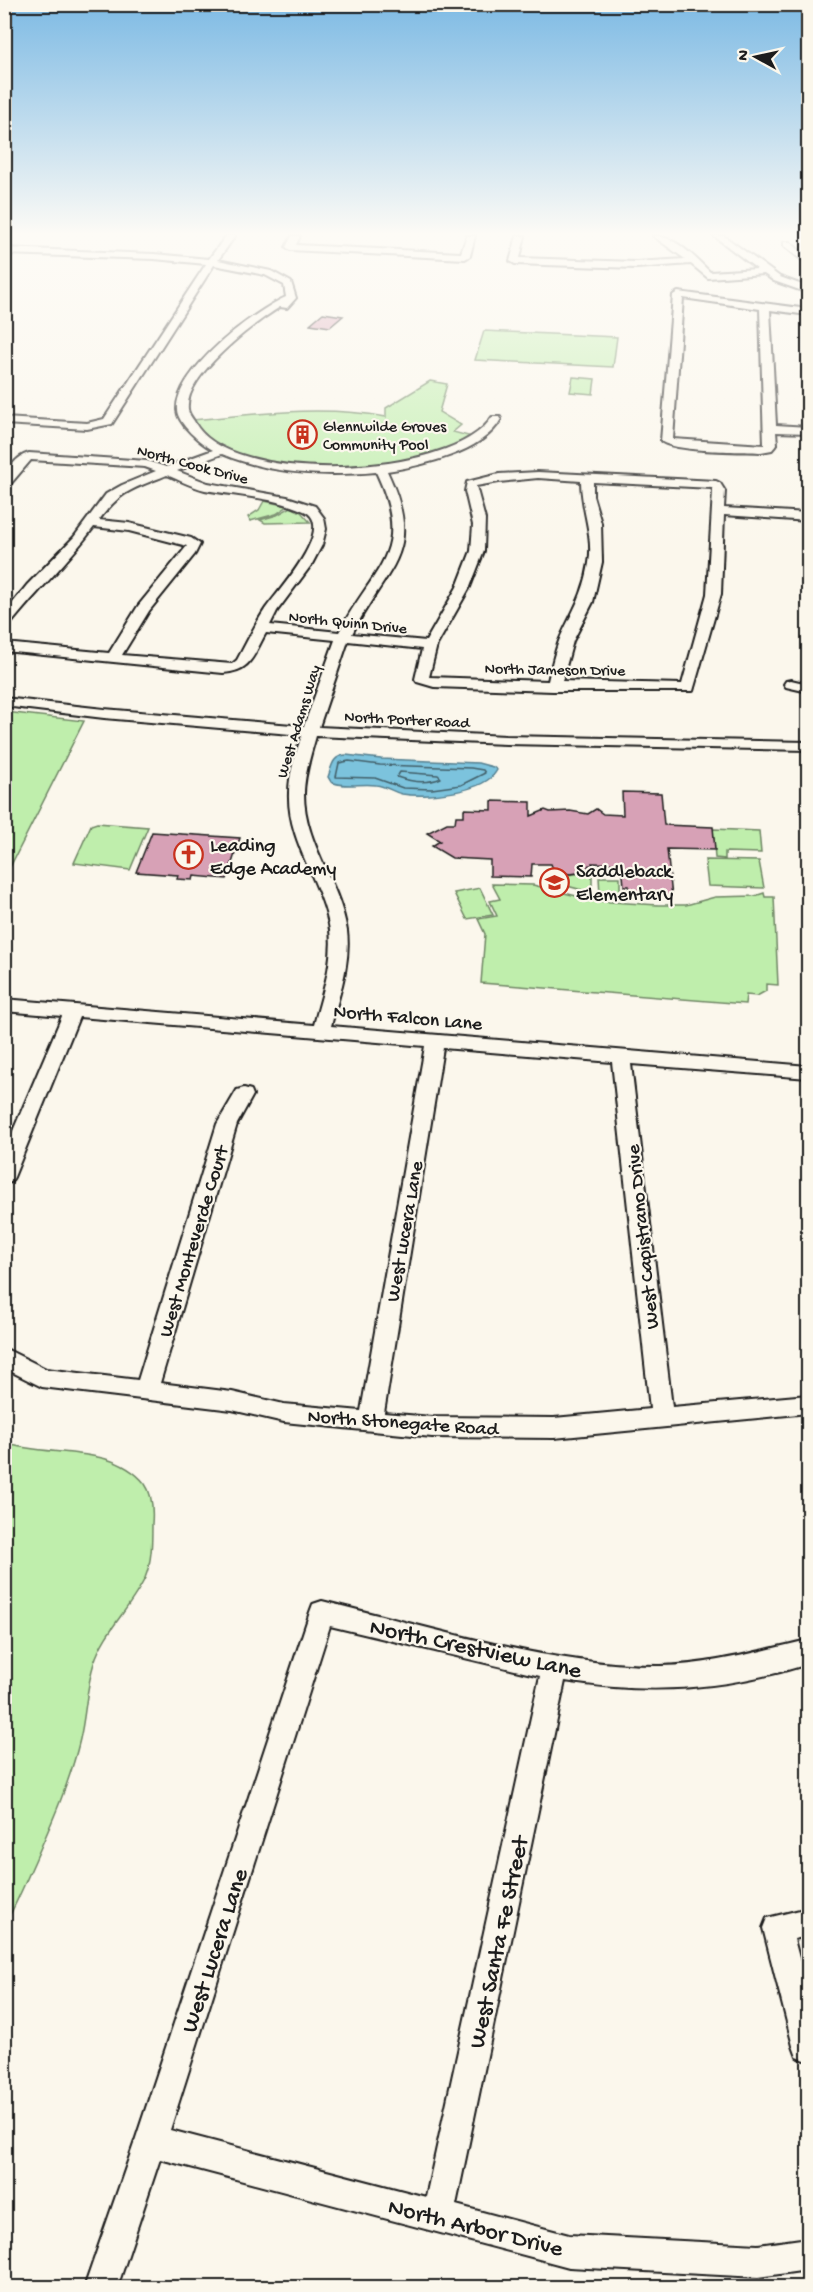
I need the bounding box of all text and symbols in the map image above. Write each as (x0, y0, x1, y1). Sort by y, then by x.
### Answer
north arrow (726, 27, 786, 87)
text: N (734, 48, 755, 62)
building icon: Glennwilde Groves Community Pool (286, 418, 318, 450)
place label: Glennwilde Groves Community Pool (323, 419, 447, 456)
street label: North Cook Drive (134, 442, 251, 491)
street label: North Quinn Drive (288, 609, 409, 640)
street label: North Jameson Drive (484, 661, 626, 682)
street label: West Adams Way (274, 663, 327, 781)
street label: North Porter Road (344, 709, 472, 734)
place label: Leading Edge Academy (210, 836, 337, 882)
church icon: Leading Edge Academy (173, 839, 205, 871)
place label: Saddleback Elementary (576, 862, 674, 908)
school or university icon: Saddleback Elementary (539, 866, 571, 898)
street label: North Falcon Lane (332, 1002, 484, 1038)
street label: West Monteverde Court (155, 1142, 236, 1340)
street label: West Capistrano Drive (623, 1142, 666, 1330)
street label: West Lucera Lane (383, 1159, 430, 1304)
street label: North Stonegate Road (307, 1406, 501, 1443)
street label: North Crestview Lane (367, 1614, 584, 1687)
street label: West Santa Fe Street (464, 1832, 538, 2051)
street label: West Lucera Lane (176, 1865, 257, 2037)
street label: North Arbor Drive (385, 2194, 566, 2265)

